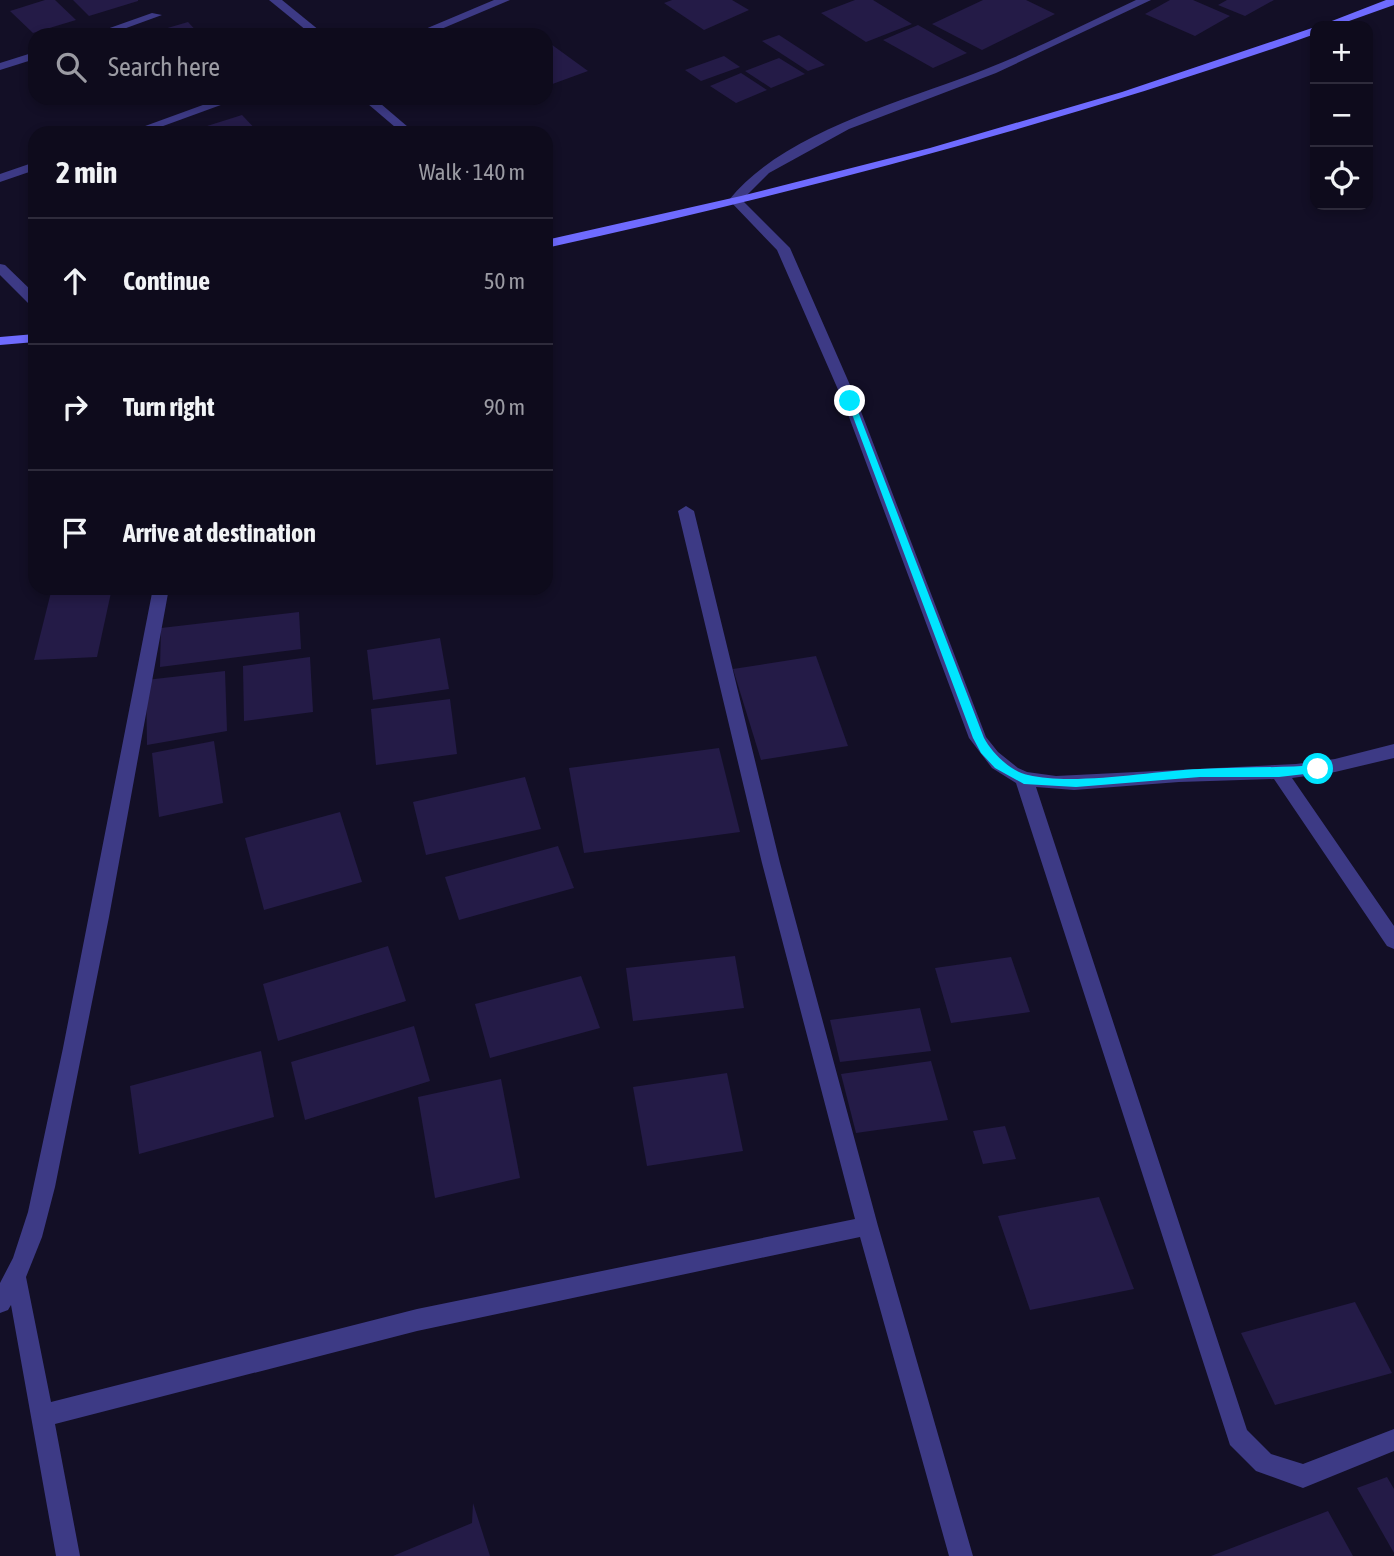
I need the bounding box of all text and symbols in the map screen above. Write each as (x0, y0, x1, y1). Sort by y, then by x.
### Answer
map controls (1310, 21, 1373, 210)
button: + (1310, 21, 1373, 84)
search box (28, 28, 553, 105)
icon: search (52, 48, 90, 86)
text: Search here (108, 52, 220, 82)
button: − (1310, 84, 1373, 147)
button: locate (1310, 147, 1373, 210)
text: 2 min (56, 155, 117, 189)
text: Walk · 140 m (419, 159, 525, 185)
icon: ahead (56, 262, 94, 300)
text: Continue (123, 266, 210, 296)
text: 50 m (484, 268, 525, 294)
route end (834, 385, 865, 416)
icon: right (56, 388, 94, 426)
text: Turn right (123, 392, 214, 422)
text: 90 m (484, 394, 525, 420)
icon: arrive (56, 514, 94, 552)
text: Arrive at destination (123, 518, 316, 548)
route start (1302, 753, 1333, 784)

